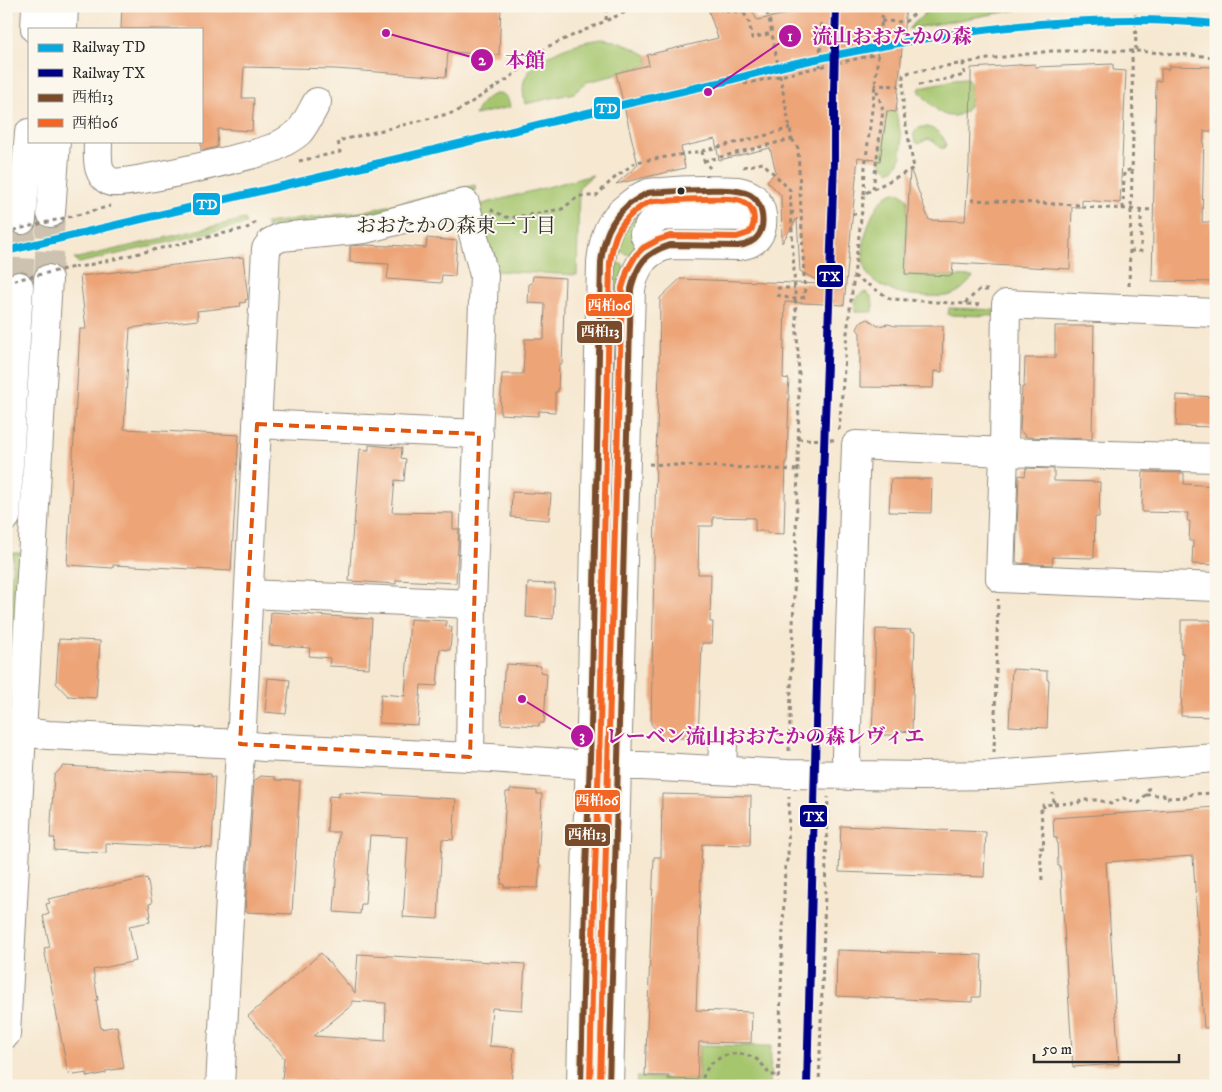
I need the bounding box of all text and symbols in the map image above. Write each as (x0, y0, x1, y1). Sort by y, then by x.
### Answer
callout: 流山おおたかの森 (777, 19, 982, 54)
text: 流山おおたかの森 (812, 25, 972, 50)
text: 1 (787, 27, 793, 46)
legend (28, 28, 202, 142)
text: Railway TD (72, 38, 145, 57)
callout: 本館 (470, 42, 555, 77)
text: 本館 (505, 49, 545, 74)
text: 2 (478, 51, 486, 70)
text: Railway TX (72, 64, 145, 83)
text: 西柏13 (72, 88, 113, 107)
line badge: TD (593, 96, 621, 120)
text: TD (595, 100, 618, 118)
text: 西柏06 (72, 114, 119, 133)
unlabelled marker (676, 186, 686, 196)
line badge: TD (192, 192, 221, 216)
text: TD (195, 196, 218, 214)
district label: おおたかの森東一丁目 (356, 214, 556, 239)
line badge: TX (816, 264, 844, 288)
text: TX (819, 268, 841, 286)
line badge: 西柏06 (585, 293, 633, 317)
text: 西柏06 (588, 297, 631, 315)
line badge: 西柏13 (576, 320, 623, 344)
text: 西柏13 (581, 323, 619, 341)
callout: レーベン流山おおたかの森レヴィエ (570, 718, 935, 753)
text: レーベン流山おおたかの森レヴィエ (606, 725, 924, 750)
text: 3 (579, 727, 585, 746)
line badge: 西柏06 (574, 789, 621, 813)
text: 西柏06 (576, 792, 619, 810)
line badge: TX (799, 804, 828, 828)
text: TX (803, 808, 825, 826)
line badge: 西柏13 (564, 823, 611, 847)
text: 西柏13 (568, 826, 606, 844)
scale bar (1034, 1032, 1180, 1064)
text: 50 m (1042, 1040, 1072, 1059)

